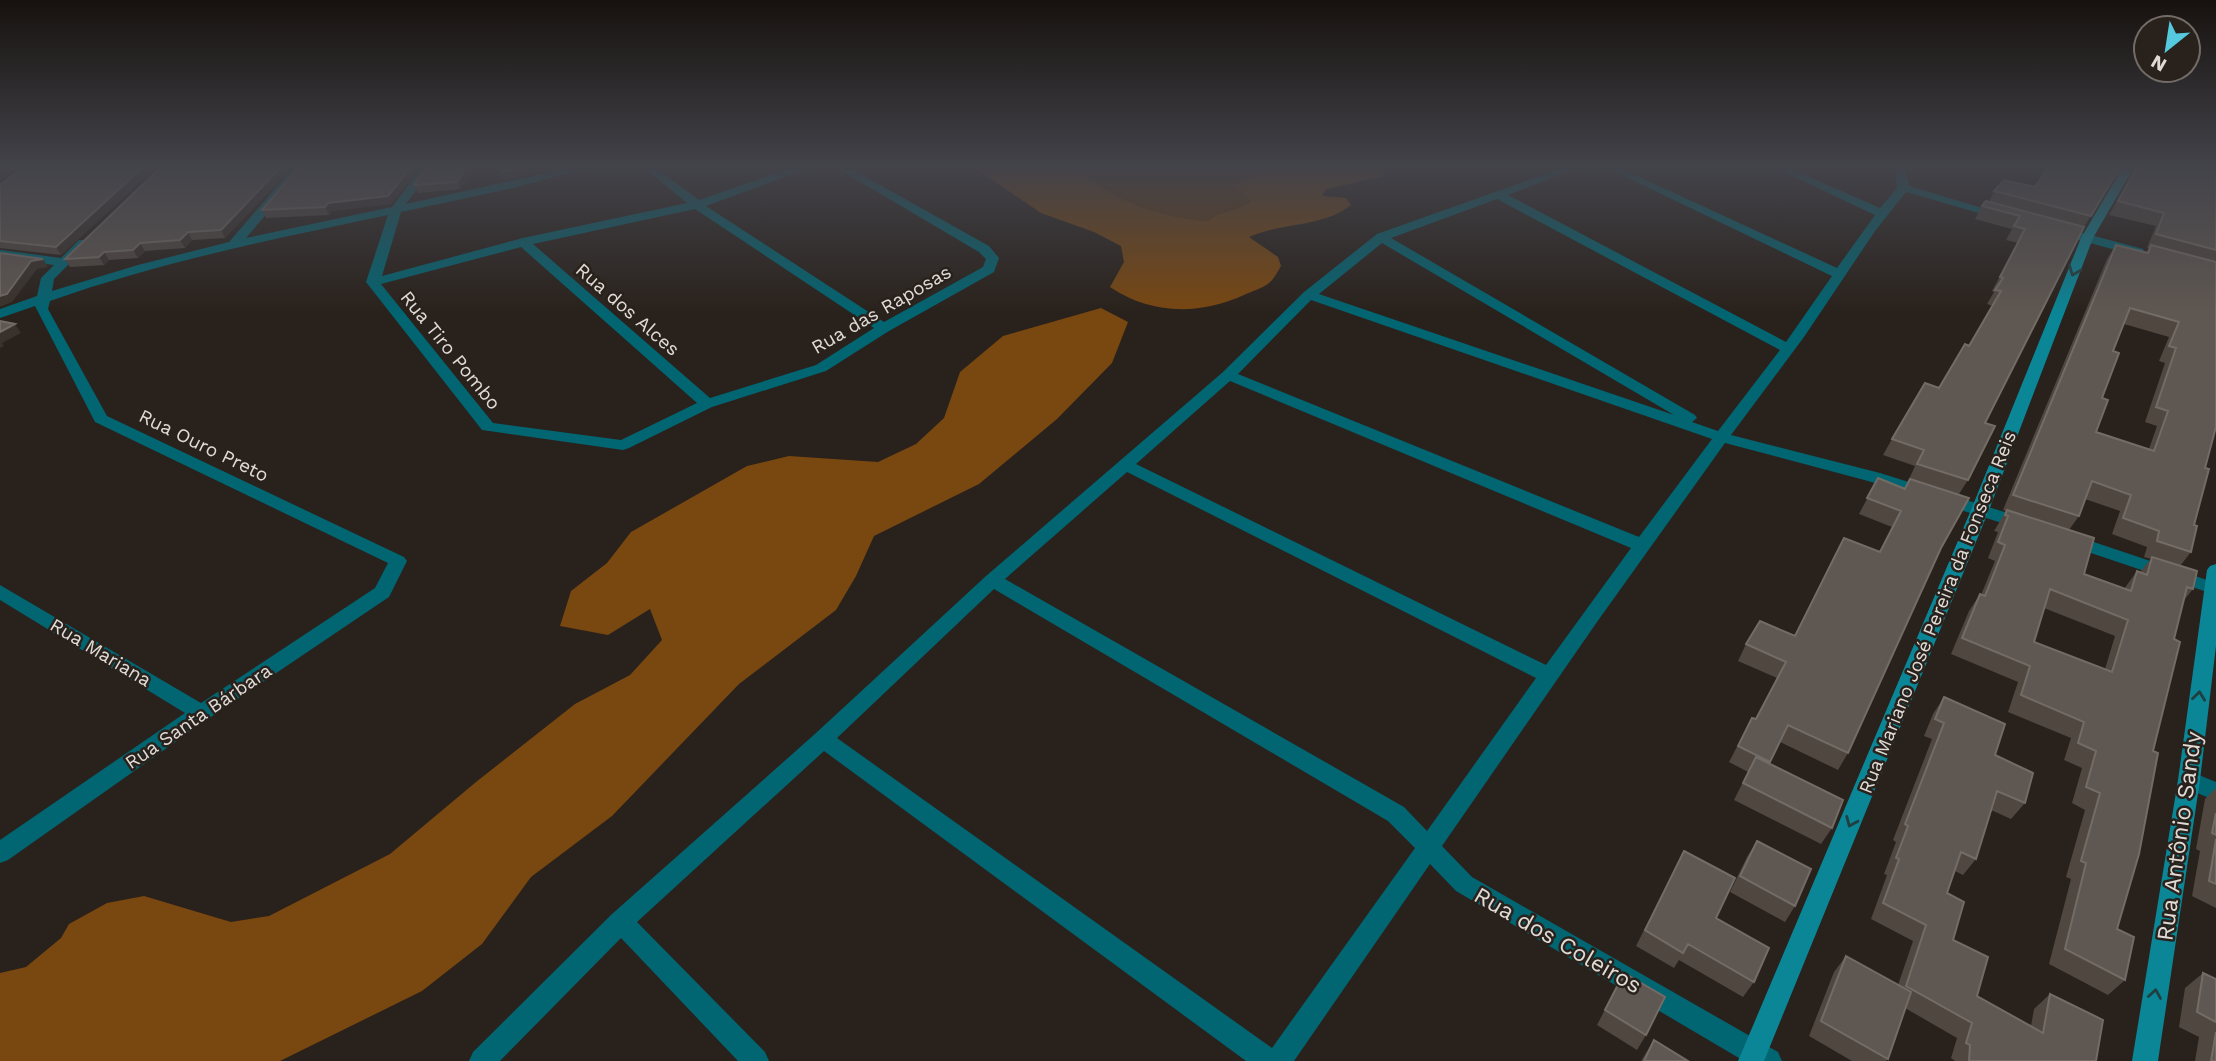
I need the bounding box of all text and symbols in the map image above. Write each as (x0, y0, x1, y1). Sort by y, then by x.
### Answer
north arrow (2132, 14, 2202, 84)
text: N (2147, 50, 2171, 77)
street label: Rua dos Alces (571, 258, 684, 361)
street label: Rua das Raposas (807, 260, 955, 359)
one-way arrow (2069, 264, 2083, 276)
street label: Rua Tiro Pombo (396, 286, 506, 414)
street label: Rua Ouro Preto (135, 404, 272, 487)
street label: Rua Mariano José Pereira da Fonseca Reis (1854, 427, 2021, 797)
street label: Rua Mariana (46, 613, 156, 692)
street label: Rua Santa Bárbara (121, 659, 276, 774)
one-way arrow (2192, 690, 2207, 702)
street label: Rua Antônio Sandy (2151, 729, 2208, 943)
one-way arrow (1845, 815, 1859, 827)
street label: Rua dos Coleiros (1469, 882, 1646, 999)
one-way arrow (2148, 988, 2163, 999)

